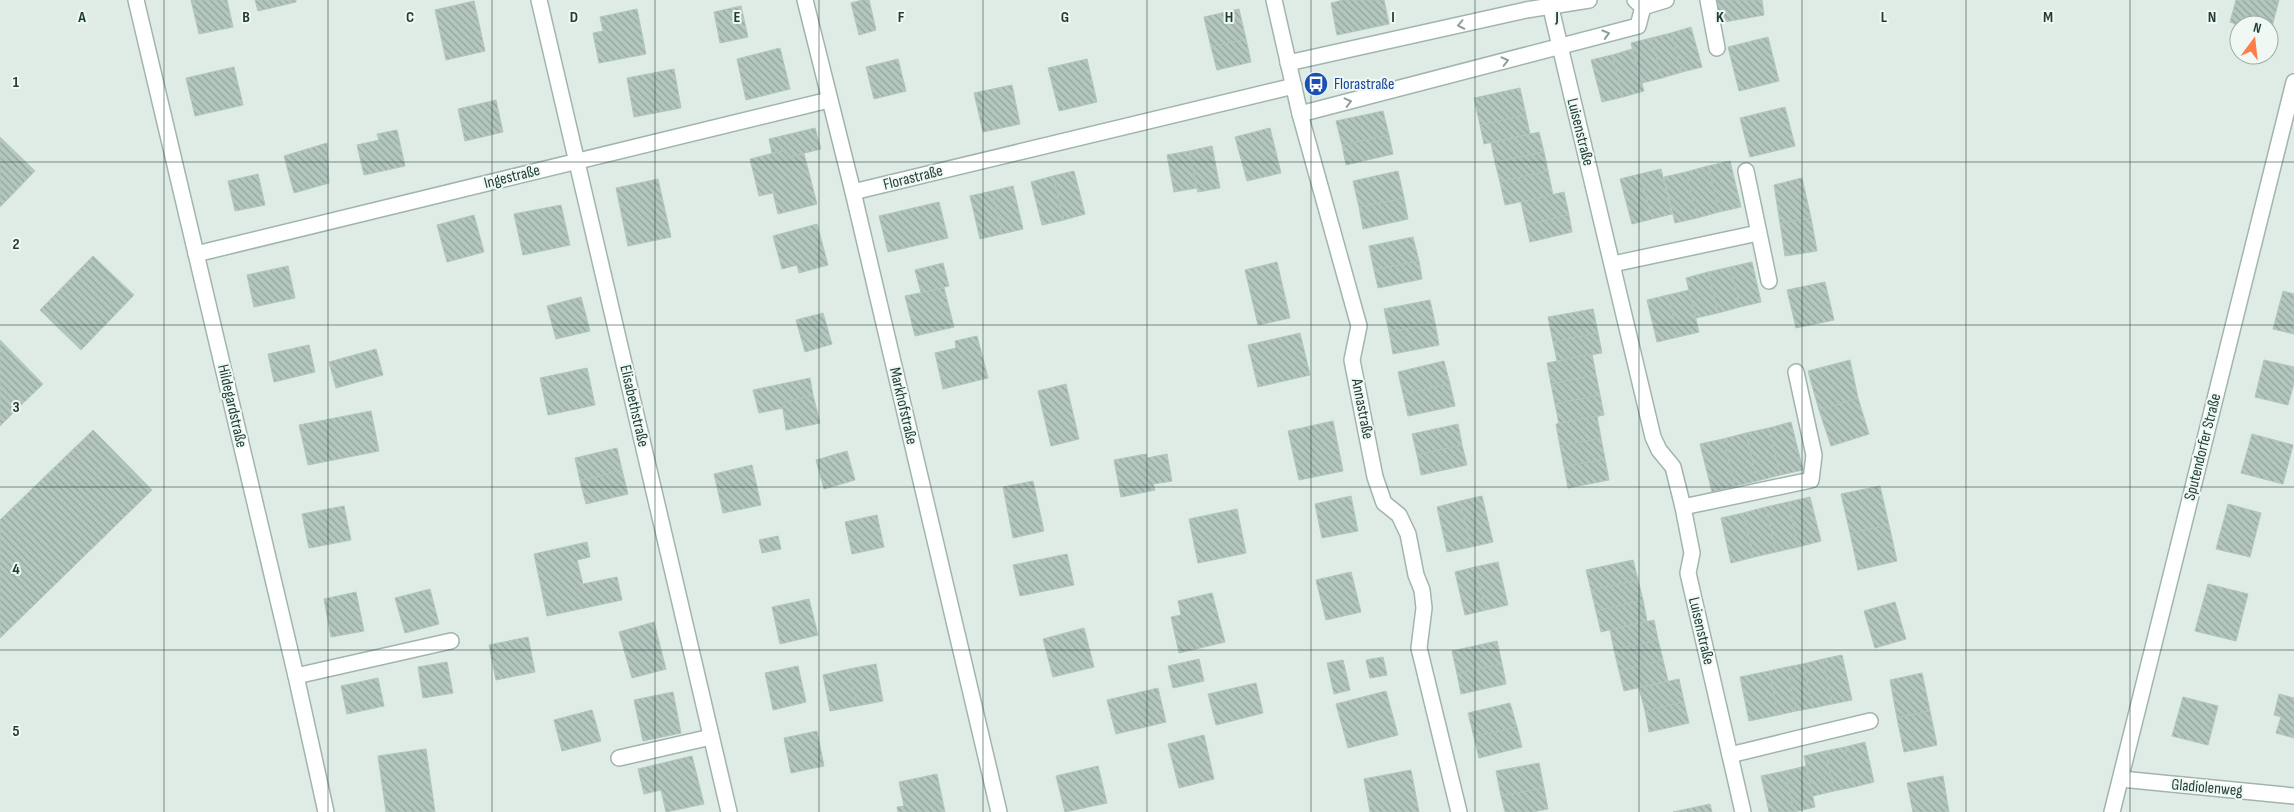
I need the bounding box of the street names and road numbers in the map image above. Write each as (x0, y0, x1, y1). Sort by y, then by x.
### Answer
street label: Luisenstraße (1562, 96, 1598, 168)
street label: Ingestraße (482, 161, 542, 193)
street label: Florastraße (881, 161, 945, 195)
street label: Hildegardstraße (213, 363, 251, 449)
street label: Elisabethstraße (615, 363, 653, 449)
street label: Markhofstraße (885, 366, 921, 446)
street label: Annastraße (1347, 376, 1377, 441)
street label: Sputendorfer Straße (2181, 392, 2225, 502)
street label: Luisenstraße (1684, 595, 1718, 667)
street label: Gladiolenweg (2171, 775, 2243, 801)

